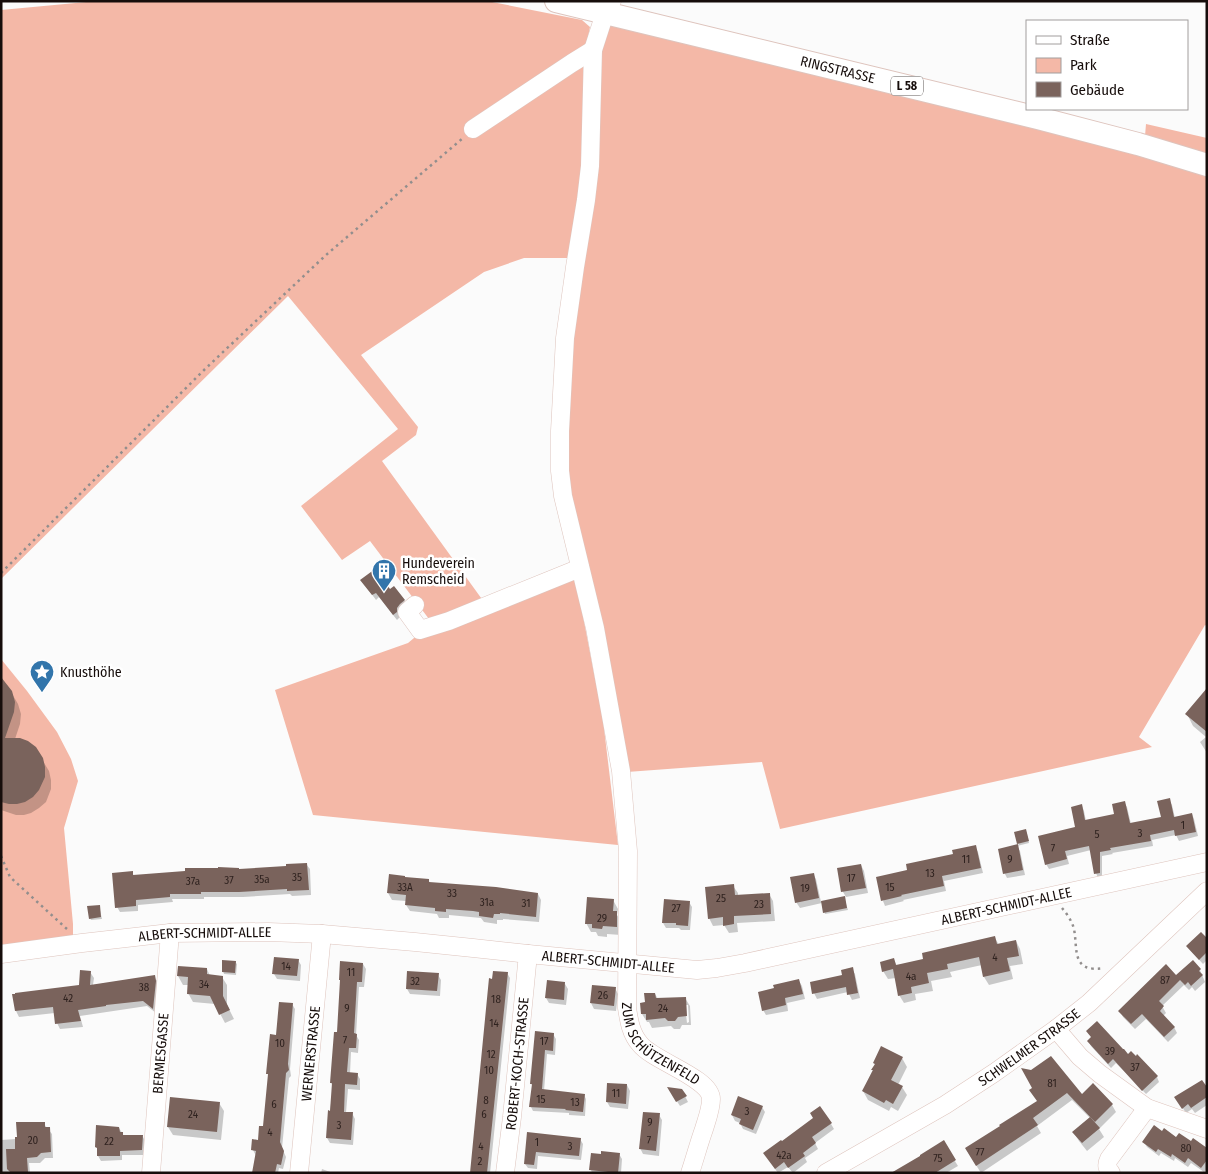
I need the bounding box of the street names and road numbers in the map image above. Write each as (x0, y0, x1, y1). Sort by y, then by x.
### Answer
street label: RINGSTRASSE (799, 52, 877, 87)
road number: L 58 (891, 76, 923, 95)
street label: ALBERT-SCHMIDT-ALLEE (939, 883, 1074, 928)
street label: ALBERT-SCHMIDT-ALLEE (137, 923, 272, 945)
street label: ALBERT-SCHMIDT-ALLEE (541, 947, 676, 976)
street label: ROBERT-KOCH-STRASSE (502, 996, 532, 1131)
street label: ZUM SCHÜTZENFELD (618, 1003, 703, 1088)
street label: WERNERSTRASSE (297, 1005, 324, 1102)
street label: SCHWELMER STRASSE (975, 1005, 1084, 1090)
street label: BERMESGASSE (149, 1012, 172, 1094)

